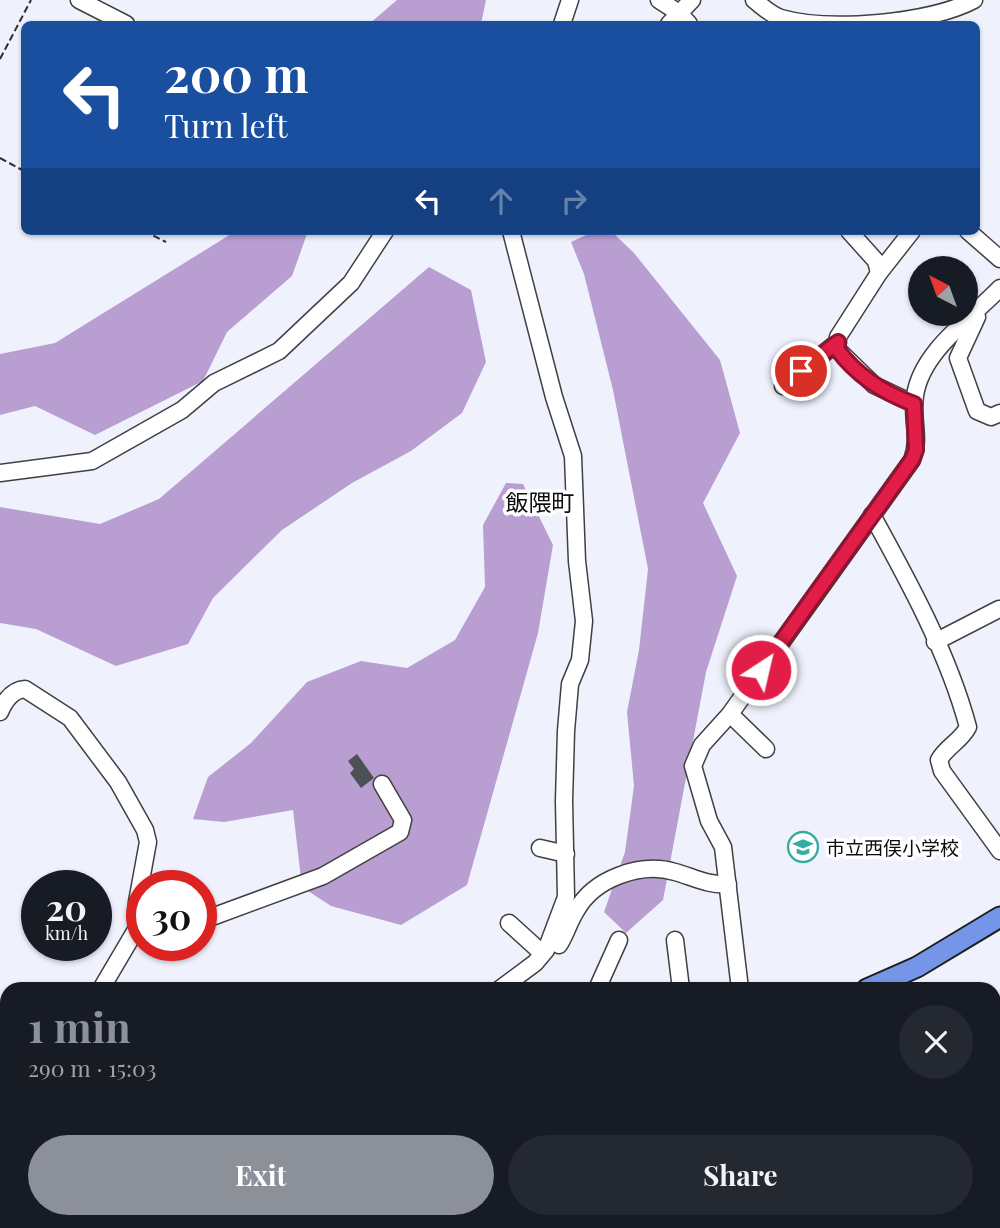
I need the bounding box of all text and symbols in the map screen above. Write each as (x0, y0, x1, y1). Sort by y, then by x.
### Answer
text: 200 m (164, 40, 309, 105)
icon: left (49, 49, 140, 140)
text: Turn left (164, 103, 288, 146)
icon: left (409, 182, 447, 220)
icon: ahead (482, 182, 520, 220)
icon: right (555, 182, 593, 220)
north arrow (908, 256, 978, 326)
map controls (908, 256, 978, 326)
pin (771, 341, 831, 401)
icon: arrive (782, 352, 820, 390)
district label: 飯隈町 (506, 486, 575, 517)
position arrow (724, 633, 798, 707)
school or university icon: 市立西俣小学校 (786, 830, 820, 864)
place label: 市立西俣小学校 (826, 834, 959, 860)
speed limit sign: 30 (126, 870, 217, 961)
text: 20 (46, 883, 87, 930)
text: km/h (45, 921, 88, 945)
text: 1 min (28, 998, 131, 1054)
button: close (899, 1005, 973, 1079)
text: 290 m · 15:03 (28, 1052, 156, 1083)
button: Exit (28, 1135, 494, 1215)
button: Share (508, 1135, 973, 1215)

